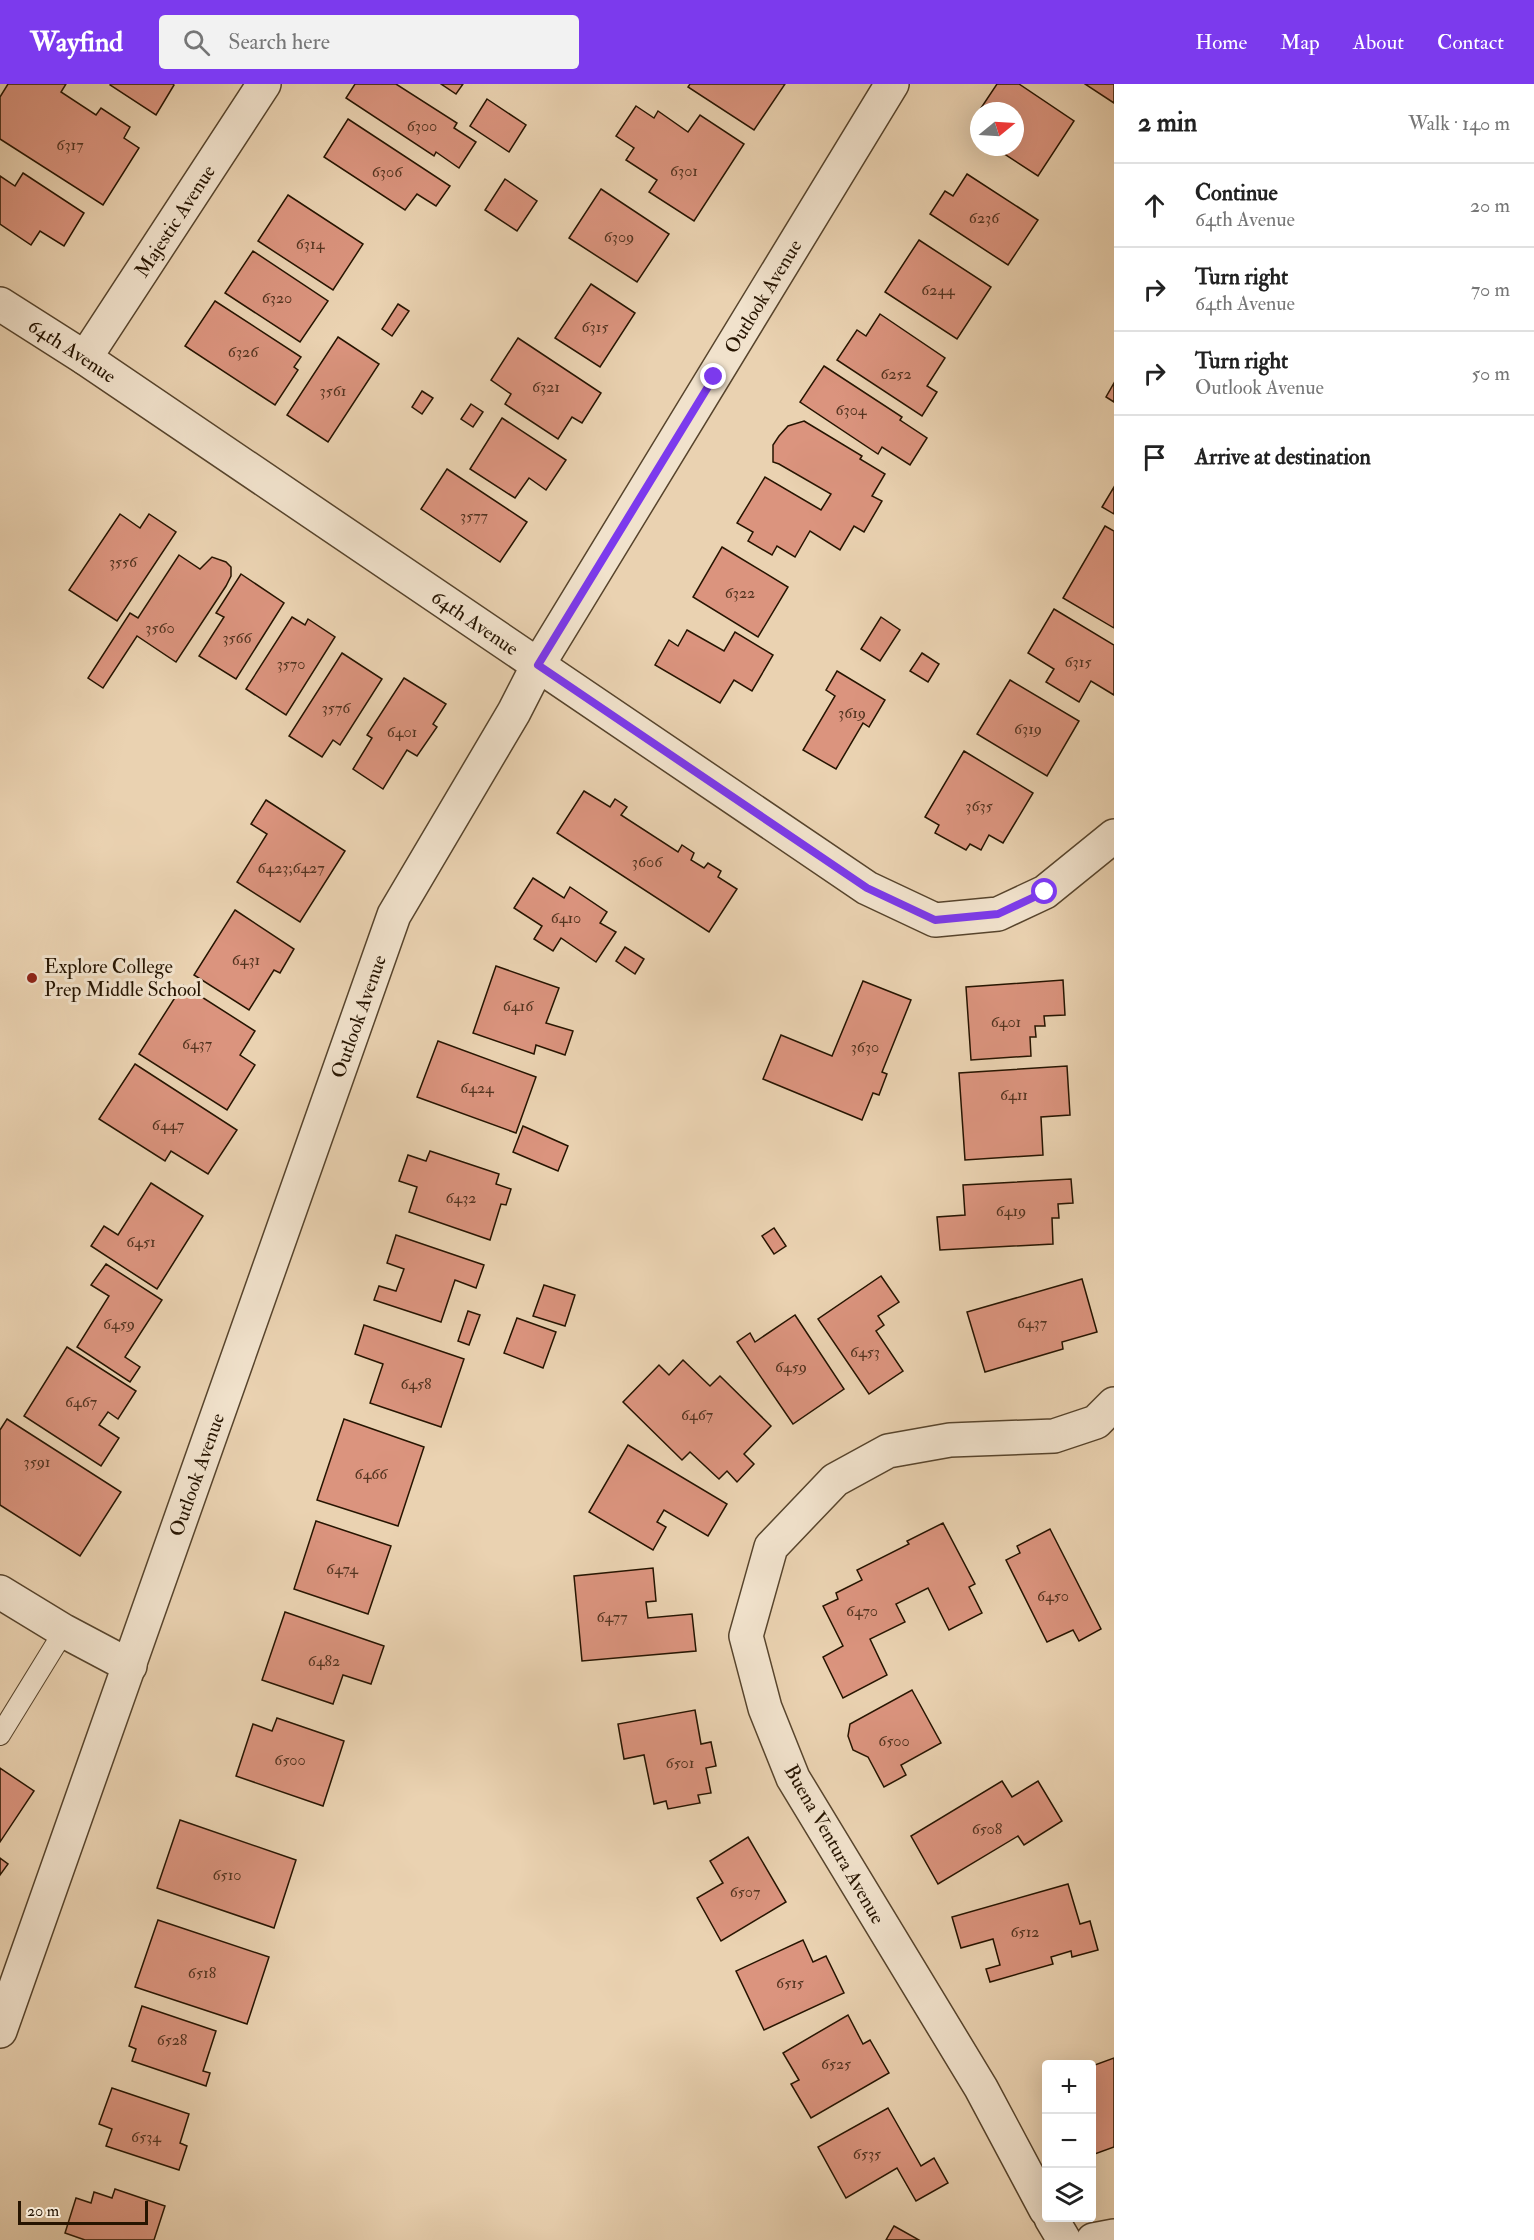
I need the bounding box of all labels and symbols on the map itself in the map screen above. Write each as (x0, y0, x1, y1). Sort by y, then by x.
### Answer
north arrow (970, 102, 1024, 156)
house number: 6300 (407, 116, 437, 136)
house number: 6317 (56, 135, 84, 155)
street label: Majestic Avenue (129, 160, 221, 282)
house number: 6301 (670, 161, 698, 181)
house number: 6306 (372, 162, 403, 182)
house number: 6236 (969, 208, 1000, 228)
house number: 6309 (604, 227, 634, 247)
house number: 6314 (296, 234, 326, 254)
street label: Outlook Avenue (719, 235, 807, 358)
house number: 6244 (921, 280, 956, 300)
house number: 6320 (262, 288, 292, 308)
street label: 64th Avenue (23, 313, 121, 389)
house number: 6315 (582, 317, 608, 337)
house number: 6326 (228, 342, 259, 362)
route end (700, 363, 726, 389)
house number: 6252 (880, 364, 912, 384)
house number: 6321 (532, 377, 560, 397)
house number: 3561 (320, 381, 346, 401)
house number: 6304 (836, 400, 868, 420)
house number: 3577 (460, 506, 489, 526)
house number: 3556 (109, 552, 138, 572)
house number: 6322 (725, 583, 755, 603)
street label: 64th Avenue (426, 584, 523, 661)
house number: 3560 (145, 618, 175, 638)
house number: 3566 (222, 628, 253, 648)
house number: 6315 (1065, 652, 1091, 672)
house number: 3570 (277, 654, 305, 674)
house number: 3576 (322, 698, 351, 718)
house number: 3619 (838, 703, 866, 723)
house number: 6319 (1014, 719, 1042, 739)
house number: 6401 (387, 722, 417, 742)
house number: 3635 (965, 796, 993, 816)
house number: 3606 (632, 852, 663, 872)
house number: 6423;6427 (257, 858, 325, 878)
route start (1031, 878, 1057, 904)
house number: 6410 (551, 908, 581, 928)
house number: 6431 (232, 950, 260, 970)
street label: Outlook Avenue (325, 952, 392, 1082)
place label: Explore College Prep Middle School (44, 954, 201, 1003)
marker: Explore College Prep Middle School (25, 971, 39, 985)
house number: 6416 (503, 996, 534, 1016)
house number: 6401 (991, 1012, 1021, 1032)
house number: 6437 (182, 1034, 213, 1054)
house number: 3630 (851, 1037, 879, 1057)
house number: 6424 (460, 1078, 495, 1098)
house number: 6411 (1000, 1085, 1028, 1105)
house number: 6447 (152, 1115, 185, 1135)
house number: 6432 (446, 1188, 476, 1208)
house number: 6419 (996, 1201, 1026, 1221)
house number: 6451 (126, 1232, 156, 1252)
house number: 6437 (1017, 1313, 1048, 1333)
house number: 6459 (103, 1314, 135, 1334)
house number: 6453 (850, 1342, 880, 1362)
house number: 6459 (775, 1357, 807, 1377)
house number: 6458 (400, 1374, 432, 1394)
house number: 6467 (65, 1392, 98, 1412)
house number: 6467 (681, 1405, 714, 1425)
street label: Outlook Avenue (164, 1410, 230, 1540)
house number: 3591 (23, 1452, 51, 1472)
house number: 6466 (355, 1464, 388, 1484)
house number: 6474 (326, 1559, 359, 1579)
house number: 6450 (1037, 1586, 1069, 1606)
house number: 6470 (846, 1601, 878, 1621)
house number: 6477 (596, 1607, 628, 1627)
house number: 6482 (308, 1651, 340, 1671)
house number: 6500 (878, 1731, 910, 1751)
house number: 6500 (274, 1750, 306, 1770)
house number: 6501 (666, 1753, 694, 1773)
street label: Buena Ventura Avenue (779, 1760, 890, 1929)
house number: 6508 (972, 1819, 1003, 1839)
house number: 6510 (213, 1865, 241, 1885)
house number: 6507 (730, 1882, 761, 1902)
house number: 6512 (1011, 1922, 1039, 1942)
house number: 6518 (188, 1963, 217, 1983)
house number: 6515 (776, 1973, 804, 1993)
house number: 6528 (157, 2030, 188, 2050)
house number: 6525 (821, 2054, 851, 2074)
house number: 6534 (131, 2127, 162, 2147)
house number: 6535 (853, 2144, 881, 2164)
scale bar (18, 2198, 148, 2226)

